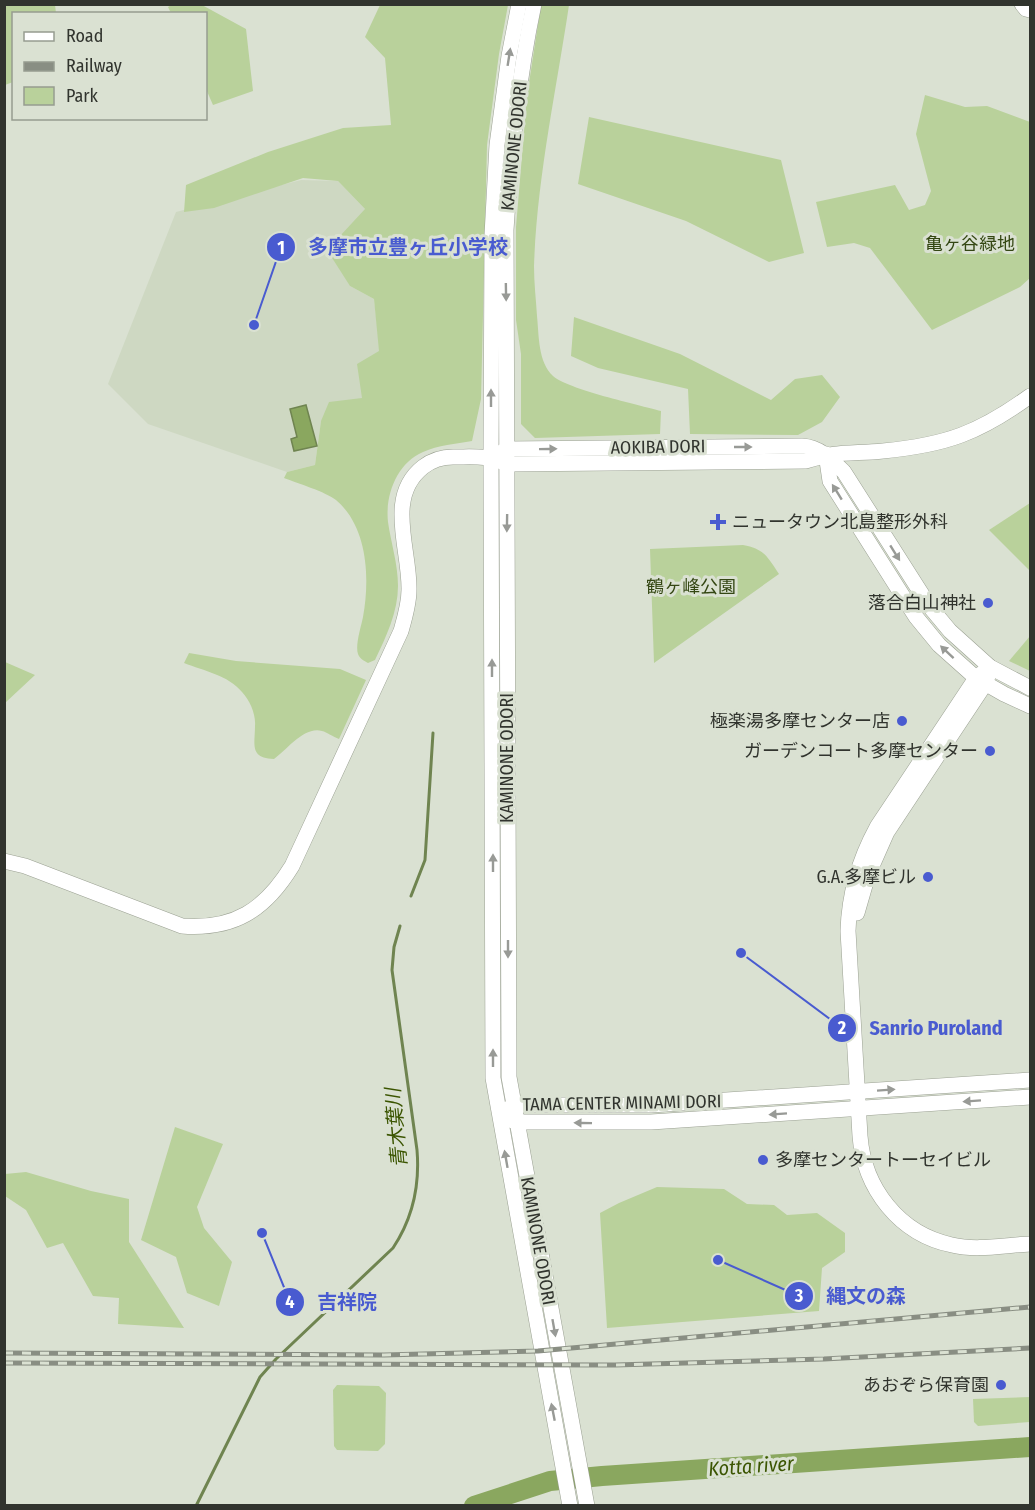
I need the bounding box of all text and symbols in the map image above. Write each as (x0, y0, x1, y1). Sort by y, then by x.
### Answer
legend (12, 12, 207, 120)
text: Road (66, 25, 103, 47)
one-way arrow (505, 48, 514, 67)
text: Railway (66, 55, 122, 77)
street label: KAMINONE ODORI (496, 80, 532, 212)
text: Park (66, 85, 99, 107)
callout: 多摩市立豊ヶ丘小学校 (266, 228, 520, 266)
park label: 亀ヶ谷緑地 (925, 233, 1015, 255)
text: 多摩市立豊ヶ丘小学校 (308, 235, 508, 259)
text: 1 (277, 237, 285, 259)
one-way arrow (501, 282, 511, 301)
one-way arrow (487, 389, 496, 408)
street label: AOKIBA DORI (611, 435, 705, 459)
one-way arrow (733, 442, 752, 452)
one-way arrow (538, 444, 557, 454)
one-way arrow (832, 484, 843, 500)
place label: ニュータウン北島整形外科 (732, 511, 948, 533)
one-way arrow (502, 513, 512, 532)
marker: ニュータウン北島整形外科 (709, 513, 727, 531)
one-way arrow (889, 545, 900, 561)
park label: 鶴ヶ峰公園 (646, 576, 736, 598)
place label: 落合白山神社 (868, 592, 976, 614)
marker: 落合白山神社 (981, 596, 995, 610)
one-way arrow (940, 646, 954, 660)
one-way arrow (487, 659, 497, 678)
street label: KAMINONE ODORI (496, 693, 518, 823)
place label: 極楽湯多摩センター店 (710, 710, 890, 732)
marker: 極楽湯多摩センター店 (895, 714, 909, 728)
place label: ガーデンコート多摩センター (744, 740, 978, 762)
marker: ガーデンコート多摩センター (983, 744, 997, 758)
one-way arrow (488, 854, 498, 873)
place label: G.A.多摩ビル (816, 866, 916, 888)
marker: G.A.多摩ビル (921, 870, 935, 884)
one-way arrow (503, 939, 513, 958)
callout: Sanrio Puroland (827, 1009, 1014, 1047)
text: Sanrio Puroland (869, 1016, 1003, 1040)
text: 2 (837, 1017, 846, 1039)
one-way arrow (488, 1049, 498, 1068)
water label: 青木葉川 (380, 1085, 411, 1169)
one-way arrow (876, 1085, 895, 1095)
street label: TAMA CENTER MINAMI DORI (522, 1090, 722, 1116)
one-way arrow (963, 1096, 982, 1105)
one-way arrow (768, 1109, 787, 1119)
one-way arrow (573, 1118, 592, 1128)
one-way arrow (501, 1149, 510, 1168)
place label: 多摩センタートーセイビル (775, 1149, 991, 1171)
marker: 多摩センタートーセイビル (756, 1153, 770, 1167)
street label: KAMINONE ODORI (516, 1175, 560, 1307)
callout: 縄文の森 (784, 1277, 918, 1315)
callout: 吉祥院 (275, 1283, 389, 1321)
text: 縄文の森 (826, 1284, 906, 1308)
text: 3 (794, 1285, 804, 1307)
text: 吉祥院 (317, 1290, 377, 1314)
text: 4 (285, 1291, 295, 1313)
one-way arrow (550, 1318, 559, 1337)
place label: あおぞら保育園 (863, 1374, 989, 1396)
marker: あおぞら保育園 (994, 1378, 1008, 1392)
one-way arrow (548, 1403, 557, 1422)
water label: Kotta river (707, 1451, 796, 1481)

